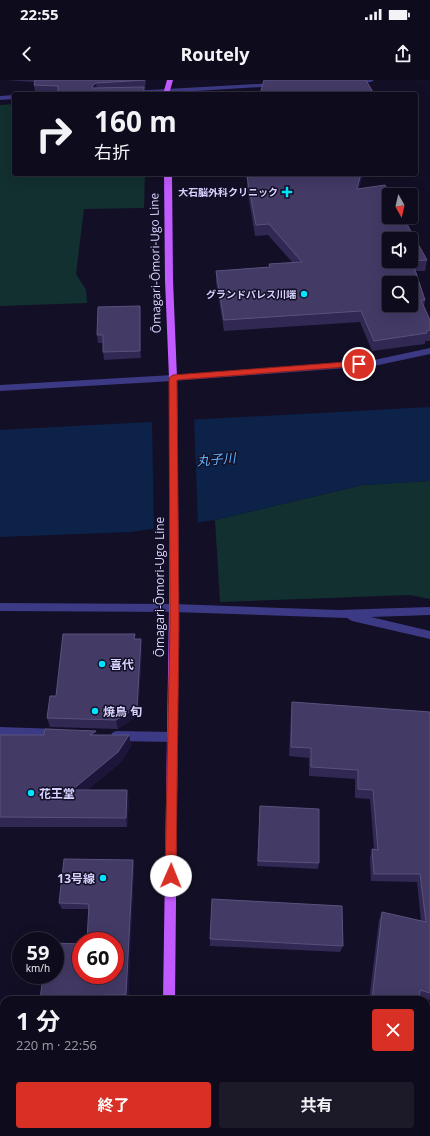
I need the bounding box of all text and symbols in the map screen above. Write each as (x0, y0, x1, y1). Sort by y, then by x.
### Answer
text: 22:55 (20, 4, 59, 24)
text: Routely (180, 42, 250, 66)
icon: back (16, 43, 38, 65)
icon: share (392, 43, 414, 65)
text: 160 m (94, 102, 177, 140)
icon: right (28, 108, 80, 160)
text: 右折 (94, 140, 130, 164)
place label: 大石脳外科クリニック (178, 185, 278, 199)
marker: 大石脳外科クリニック (281, 186, 293, 198)
north arrow (382, 188, 418, 224)
map controls (382, 188, 418, 312)
street label: Ōmagari-Ōmori-Ugo Line (145, 192, 165, 333)
button: sound (382, 232, 418, 268)
button: search (382, 276, 418, 312)
place label: グランドパレス川端 (206, 287, 296, 301)
marker: グランドパレス川端 (299, 289, 309, 299)
pin (342, 347, 376, 381)
icon: arrive (348, 353, 370, 375)
water label: 丸子川 (196, 448, 238, 470)
street label: Ōmagari-Ōmori-Ugo Line (151, 516, 168, 657)
place label: 喜代 (110, 656, 134, 673)
marker: 喜代 (97, 659, 107, 669)
place label: 焼鳥 旬 (103, 703, 142, 720)
marker: 焼鳥 旬 (90, 706, 100, 716)
place label: 花王堂 (39, 785, 75, 802)
marker: 花王堂 (26, 788, 36, 798)
position arrow (150, 855, 192, 897)
place label: 13号線 (57, 870, 95, 887)
marker: 13号線 (98, 873, 108, 883)
speed limit sign: 60 (72, 932, 124, 984)
text: 59 (27, 939, 49, 966)
text: km/h (26, 961, 50, 975)
text: 1 分 (16, 1004, 60, 1037)
button: close (372, 1009, 414, 1051)
text: 220 m · 22:56 (16, 1036, 97, 1054)
button: 終了 (16, 1082, 211, 1128)
button: 共有 (219, 1082, 414, 1128)

